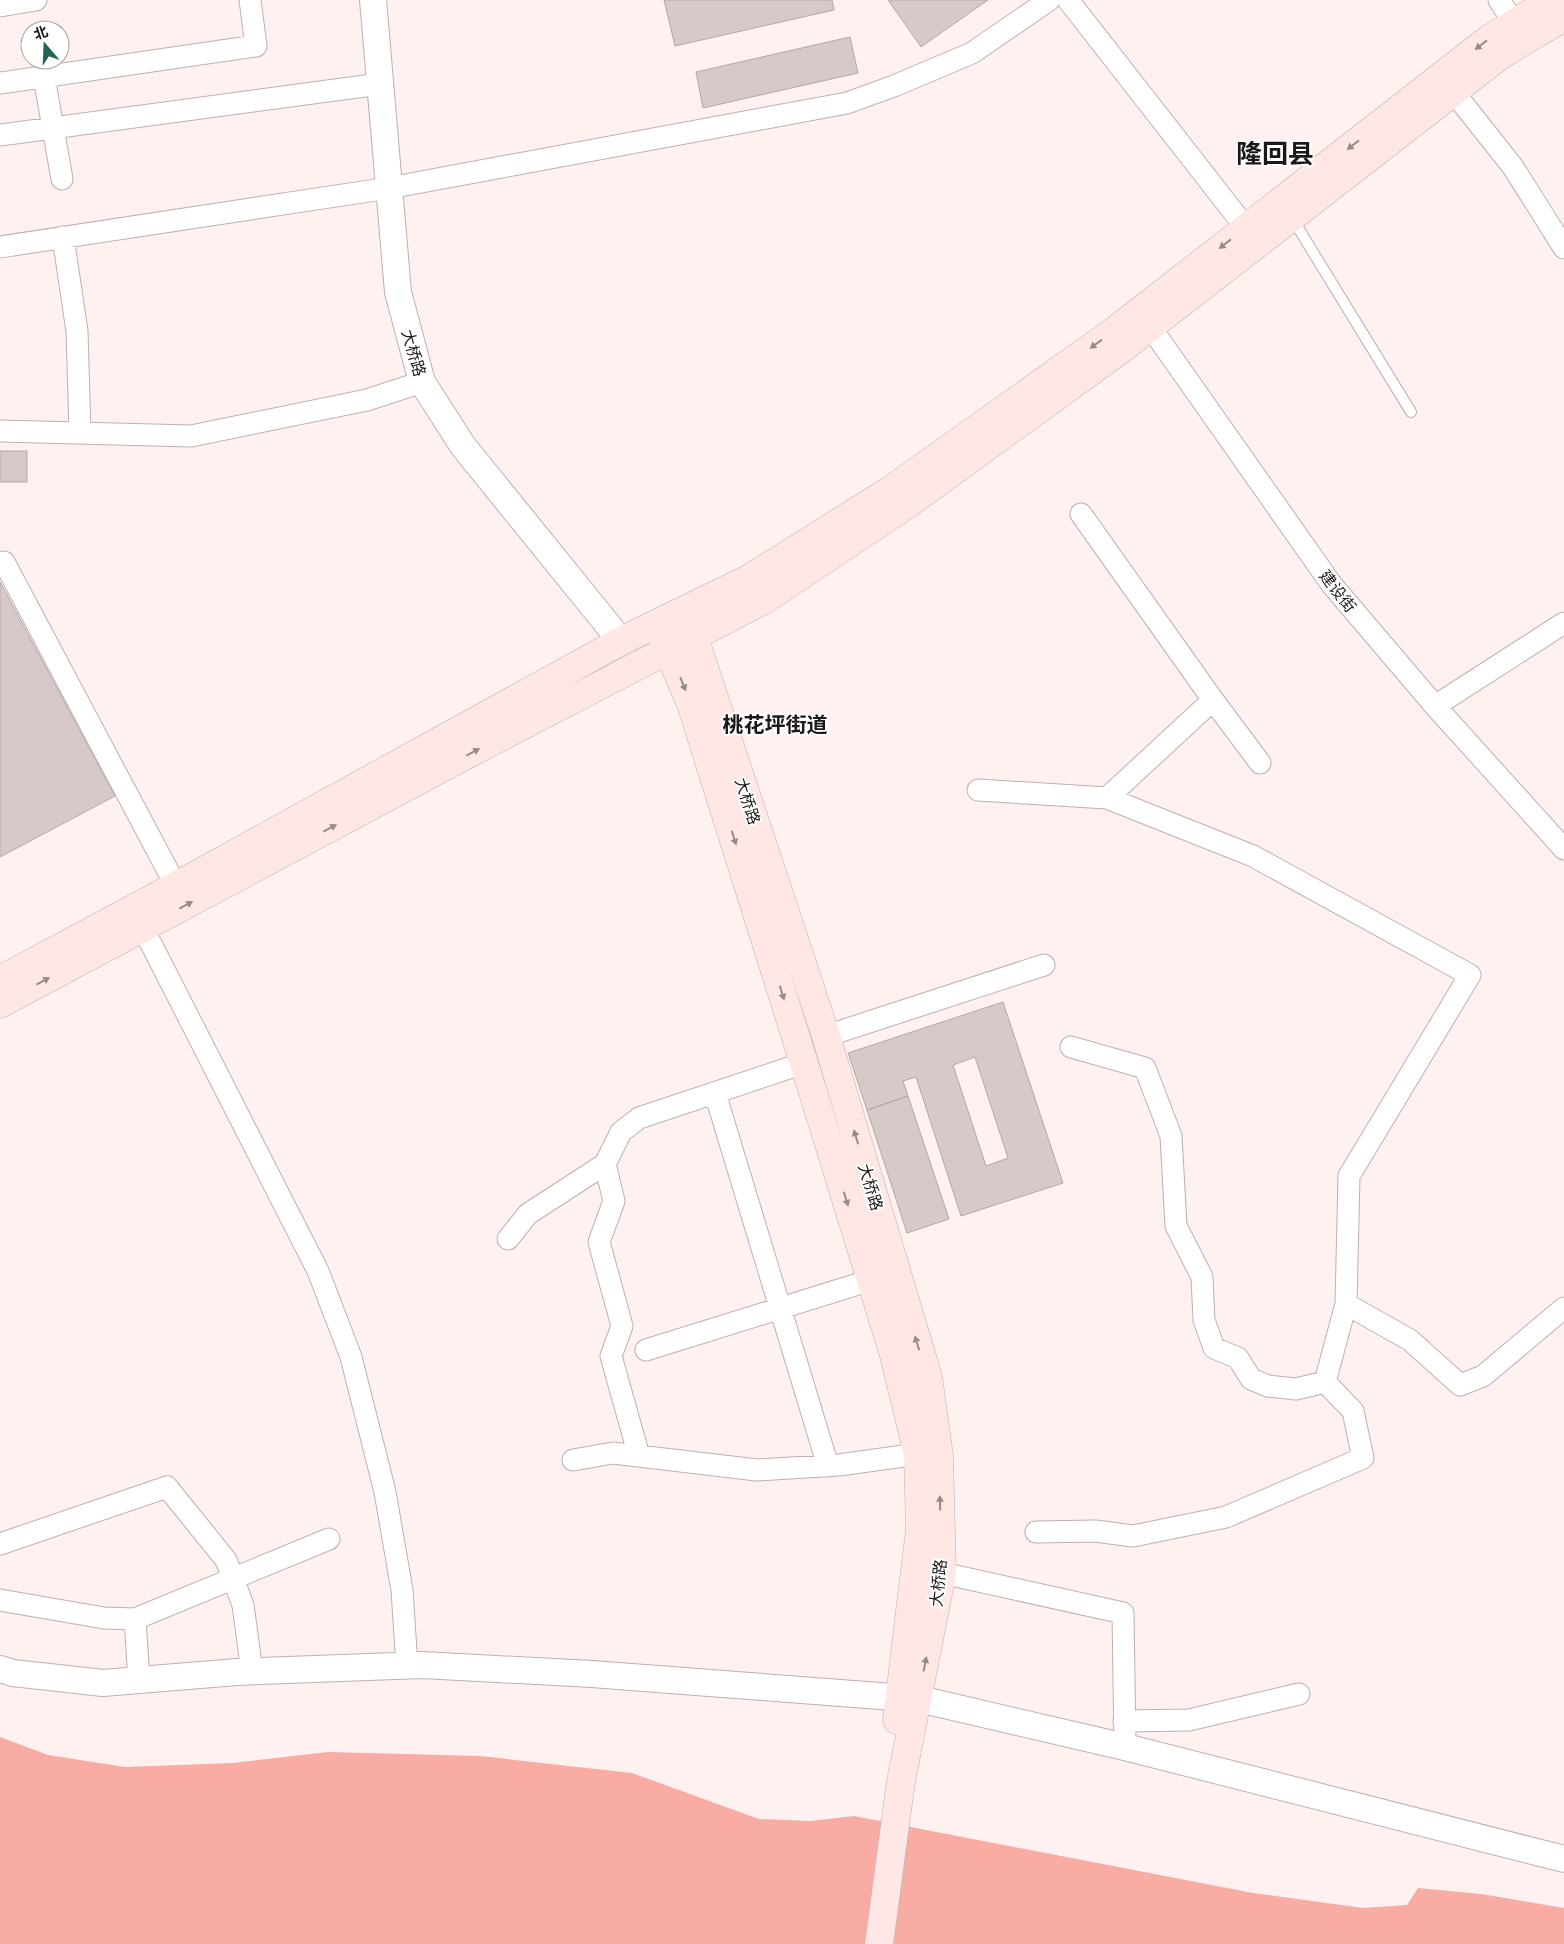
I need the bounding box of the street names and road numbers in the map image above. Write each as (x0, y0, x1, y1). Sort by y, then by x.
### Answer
street label: 大桥路 (398, 327, 430, 379)
street label: 建设街 (1315, 566, 1361, 616)
street label: 大桥路 (731, 775, 765, 827)
street label: 大桥路 (854, 1161, 888, 1213)
street label: 大桥路 (926, 1558, 950, 1608)

